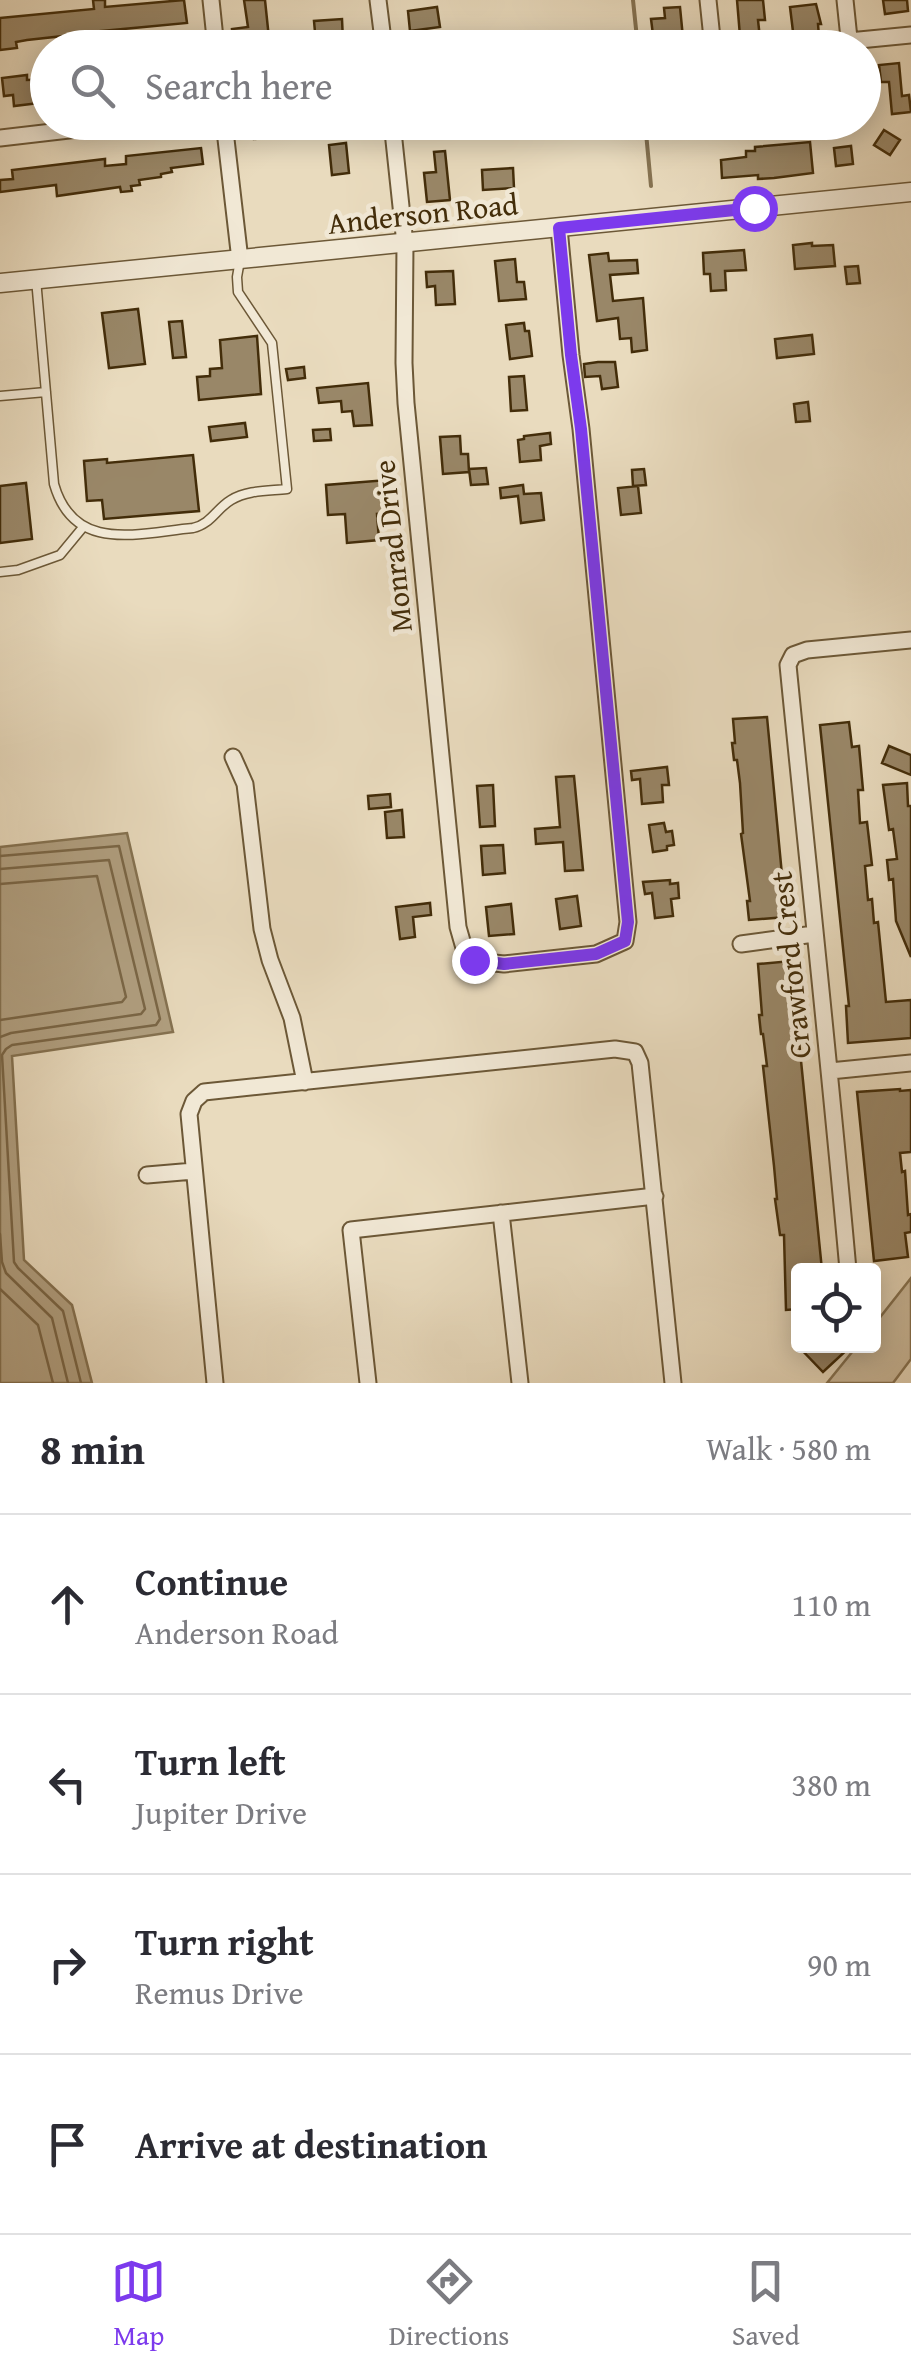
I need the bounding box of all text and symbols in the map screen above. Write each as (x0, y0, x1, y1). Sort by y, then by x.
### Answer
search box (30, 30, 881, 140)
text: Search here (145, 57, 333, 113)
icon: search (65, 58, 120, 113)
street label: Anderson Road (326, 181, 520, 245)
route start (732, 186, 778, 232)
street label: Monrad Drive (361, 458, 423, 634)
street label: Crawford Crest (758, 869, 822, 1061)
route end (452, 938, 498, 984)
map controls (791, 1263, 881, 1353)
button: locate (791, 1263, 881, 1353)
text: 8 min (40, 1418, 145, 1479)
text: Walk · 580 m (706, 1425, 871, 1472)
text: Continue (135, 1553, 288, 1609)
icon: ahead (40, 1577, 95, 1632)
text: 110 m (792, 1581, 871, 1628)
text: Anderson Road (135, 1609, 339, 1656)
text: Turn left (135, 1733, 286, 1789)
icon: left (40, 1757, 95, 1812)
text: 380 m (792, 1761, 871, 1808)
text: Jupiter Drive (135, 1789, 307, 1836)
text: Turn right (135, 1913, 314, 1969)
icon: right (40, 1937, 95, 1992)
text: 90 m (807, 1941, 871, 1988)
text: Remus Drive (135, 1969, 303, 2016)
text: Arrive at destination (135, 2116, 488, 2172)
icon: arrive (40, 2117, 95, 2172)
tab: Map (111, 2254, 166, 2355)
tab: Directions (389, 2254, 509, 2355)
tab: Saved (732, 2254, 800, 2355)

